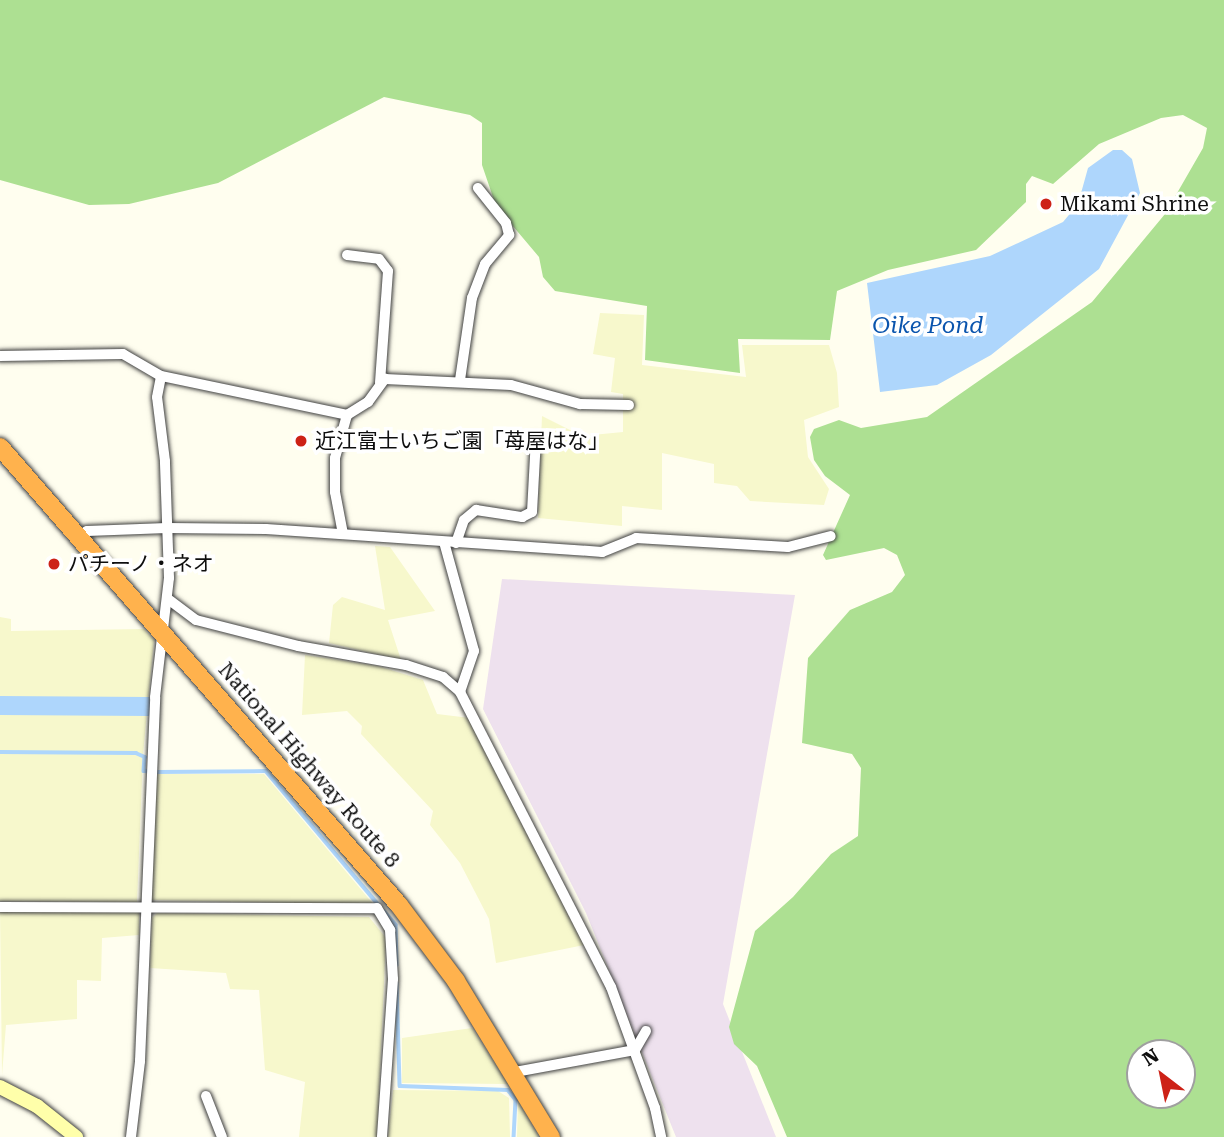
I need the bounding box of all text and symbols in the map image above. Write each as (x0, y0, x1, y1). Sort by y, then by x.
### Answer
place label: Mikami Shrine (1060, 191, 1209, 217)
marker: Mikami Shrine (1038, 196, 1054, 212)
water label: Oike Pond (872, 312, 984, 340)
place label: 近江富士いちご園「苺屋はな」 (315, 428, 609, 454)
marker: 近江富士いちご園「苺屋はな」 (293, 433, 309, 449)
place label: パチーノ・ネオ (68, 551, 215, 577)
marker: パチーノ・ネオ (46, 556, 62, 572)
street label: National Highway Route 8 (213, 657, 405, 873)
north arrow (1126, 1039, 1196, 1109)
text: N (1138, 1044, 1163, 1071)

